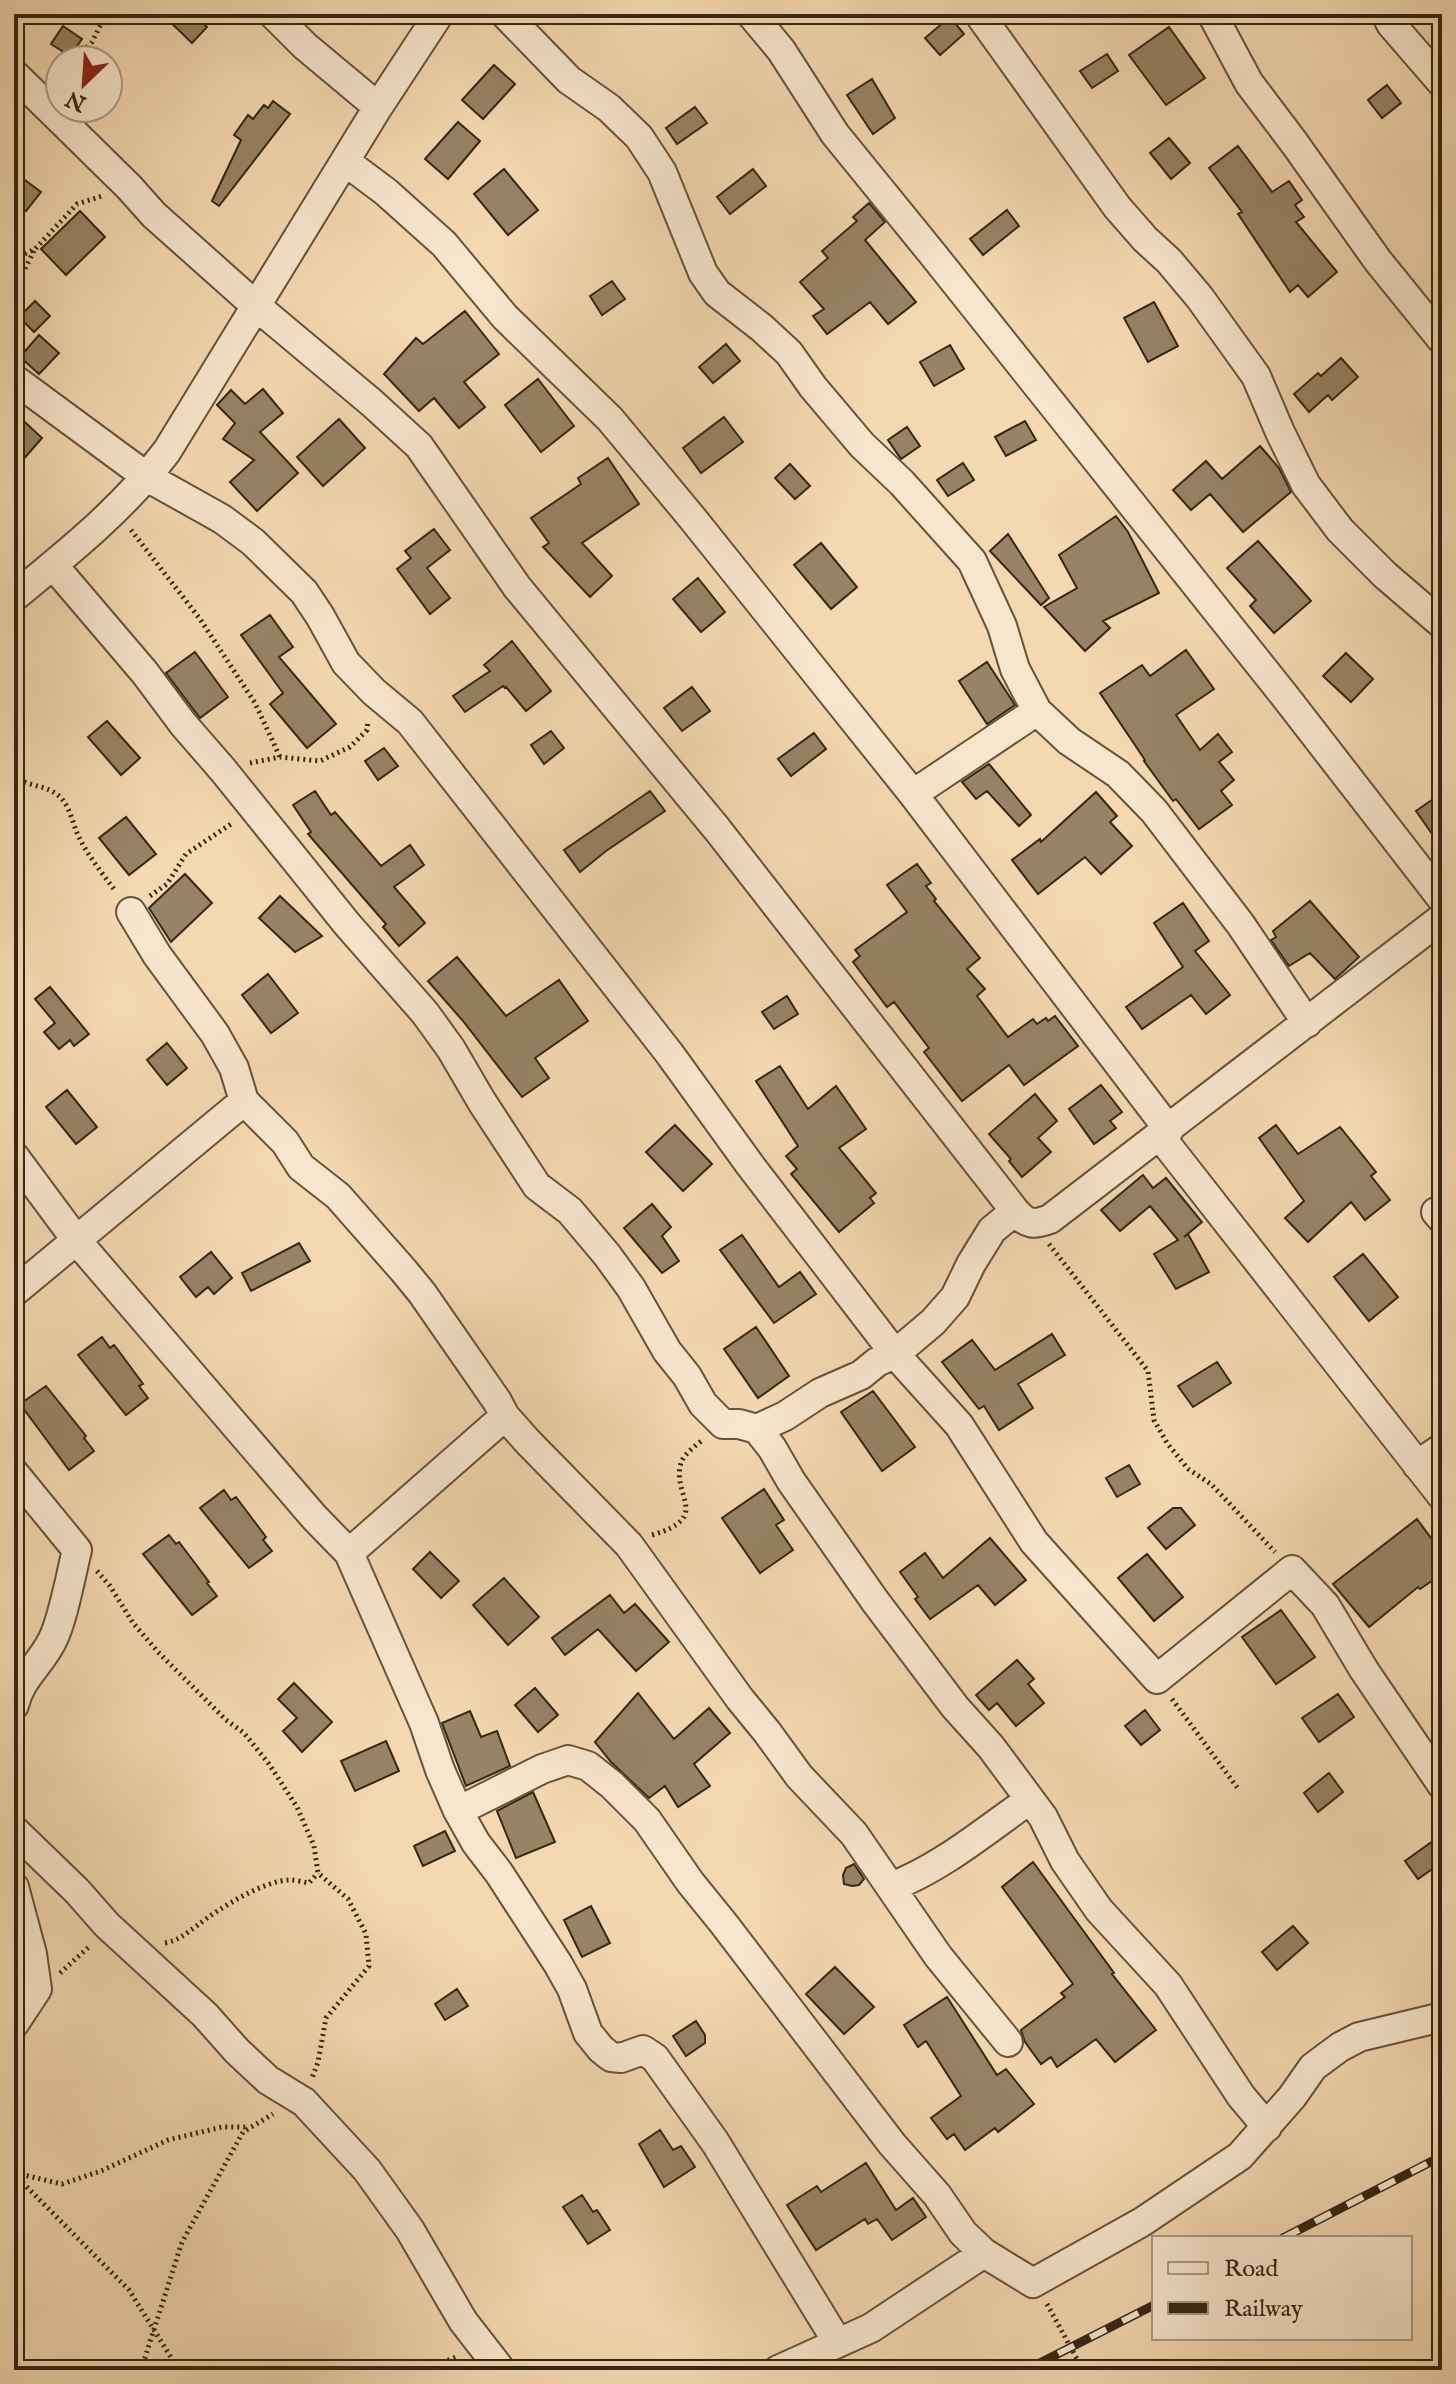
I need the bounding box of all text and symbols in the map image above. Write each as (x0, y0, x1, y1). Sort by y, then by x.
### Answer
north arrow (44, 44, 124, 124)
text: N (62, 84, 92, 117)
legend (1152, 2236, 1412, 2340)
text: Road (1224, 2254, 1278, 2285)
text: Railway (1224, 2294, 1303, 2325)

